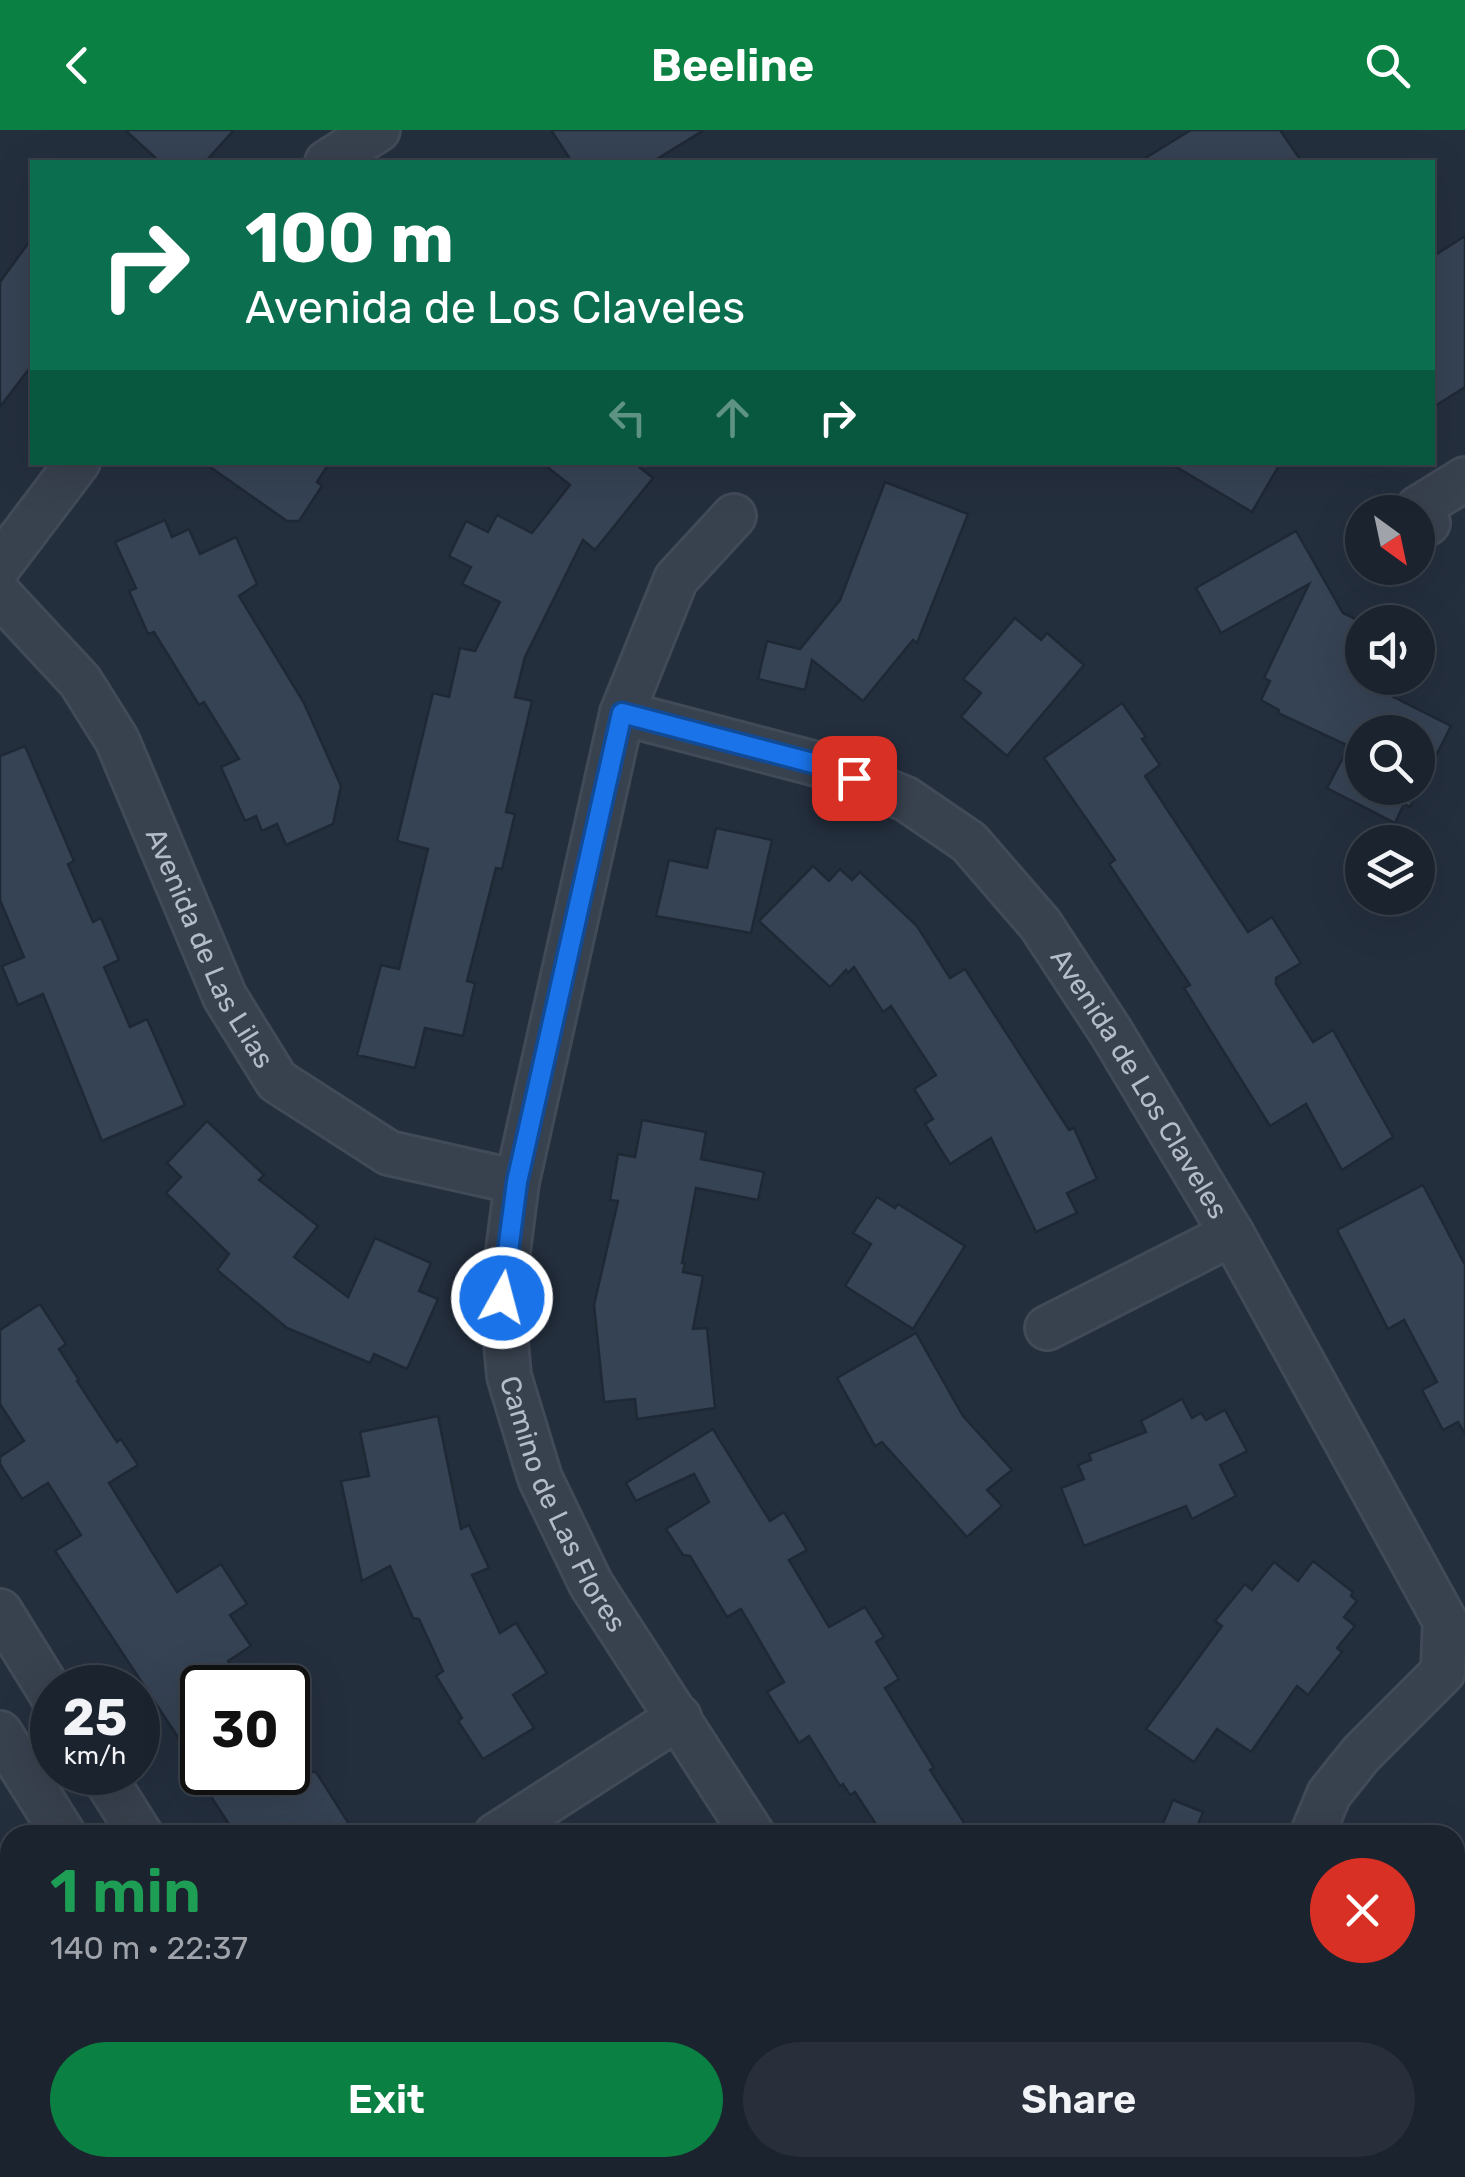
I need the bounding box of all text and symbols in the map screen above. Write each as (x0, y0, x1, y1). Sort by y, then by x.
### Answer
icon: back (50, 38, 105, 93)
icon: search (1360, 38, 1415, 93)
text: Beeline (651, 39, 814, 92)
text: 100 m (245, 197, 454, 280)
icon: right (80, 200, 210, 330)
text: Avenida de Los Claveles (245, 281, 745, 334)
icon: left (600, 390, 655, 445)
icon: ahead (705, 390, 760, 445)
icon: right (810, 390, 865, 445)
north arrow (1345, 495, 1435, 585)
map controls (1345, 495, 1435, 915)
button: sound (1345, 605, 1435, 695)
button: search (1345, 715, 1435, 805)
pin (812, 736, 897, 821)
icon: arrive (827, 751, 882, 806)
street label: Avenida de Las Lilas (139, 823, 281, 1074)
button: layers (1345, 825, 1435, 915)
street label: Avenida de Los Claveles (1044, 942, 1235, 1224)
position arrow (450, 1246, 554, 1350)
street label: Camino de Las Flores (493, 1372, 634, 1638)
speed limit sign: 30 (180, 1665, 310, 1795)
text: 25 (63, 1688, 127, 1748)
text: km/h (64, 1741, 126, 1770)
text: 1 min (50, 1856, 201, 1927)
button: close (1310, 1858, 1415, 1963)
text: 140 m · 22:37 (50, 1929, 248, 1967)
button: Exit (50, 2042, 723, 2157)
button: Share (743, 2042, 1415, 2157)

